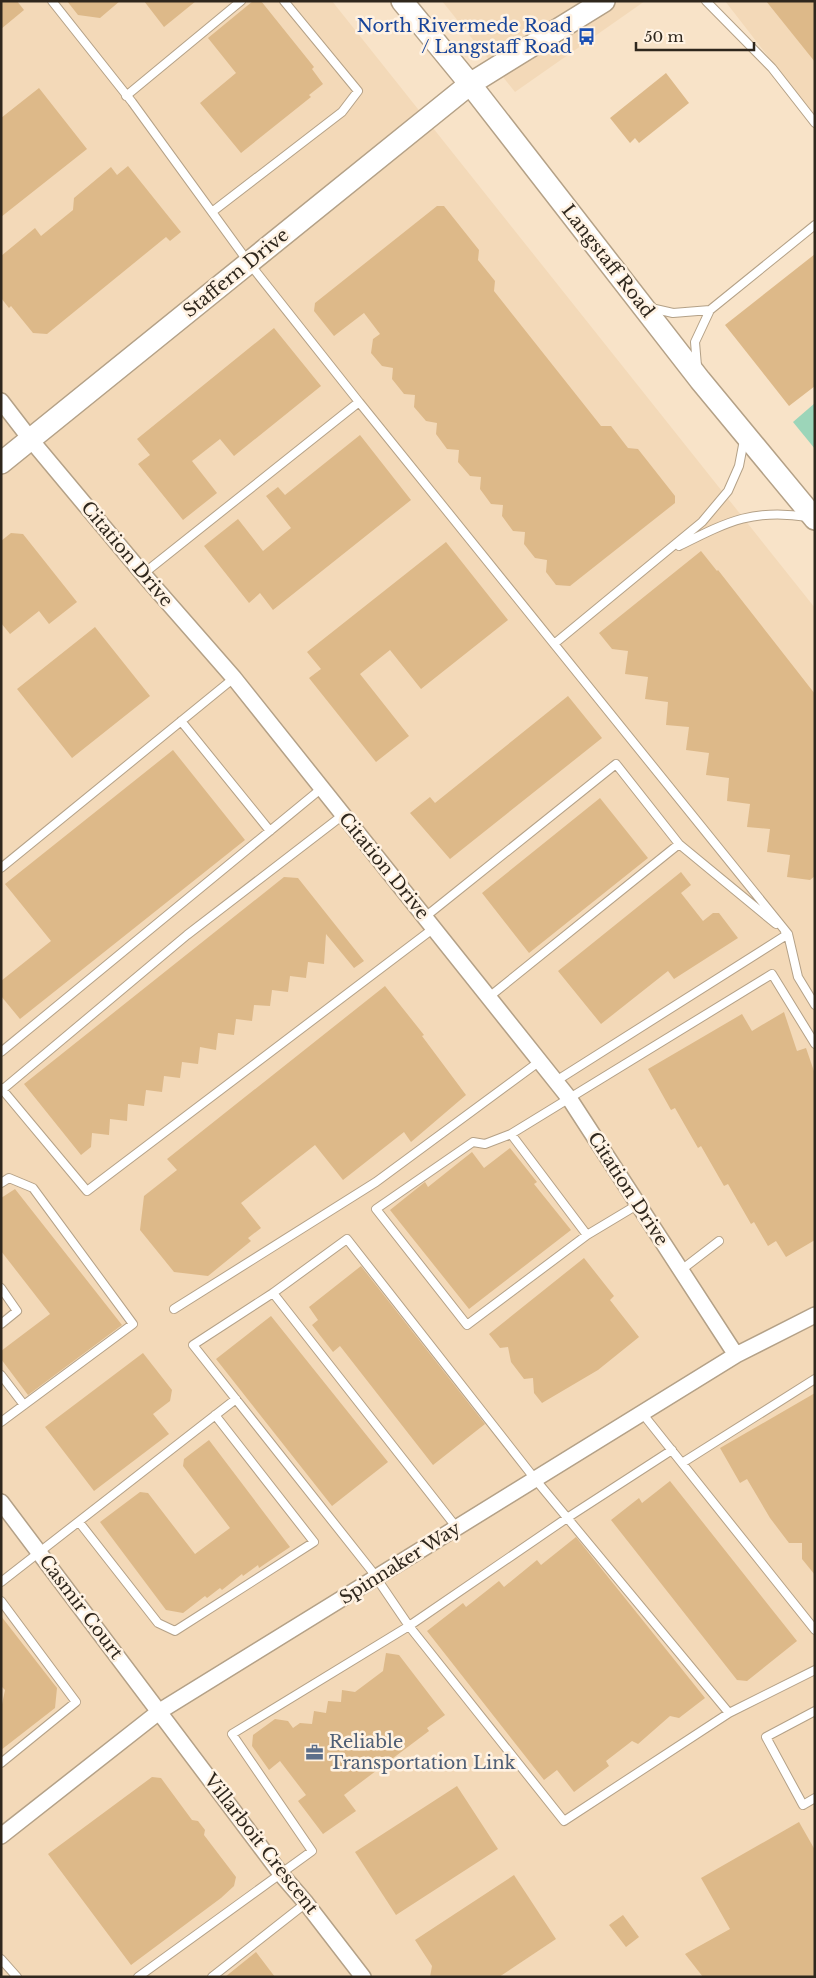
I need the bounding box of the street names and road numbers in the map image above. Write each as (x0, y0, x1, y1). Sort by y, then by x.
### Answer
street label: Langstaff Road (557, 200, 659, 322)
street label: Staffern Drive (179, 224, 293, 322)
street label: Citation Drive (76, 497, 178, 611)
street label: Citation Drive (334, 808, 434, 924)
street label: Citation Drive (583, 1128, 673, 1250)
street label: Spinnaker Way (335, 1517, 465, 1609)
street label: Casmir Court (35, 1550, 128, 1664)
street label: Villarboit Crescent (199, 1768, 323, 1919)

